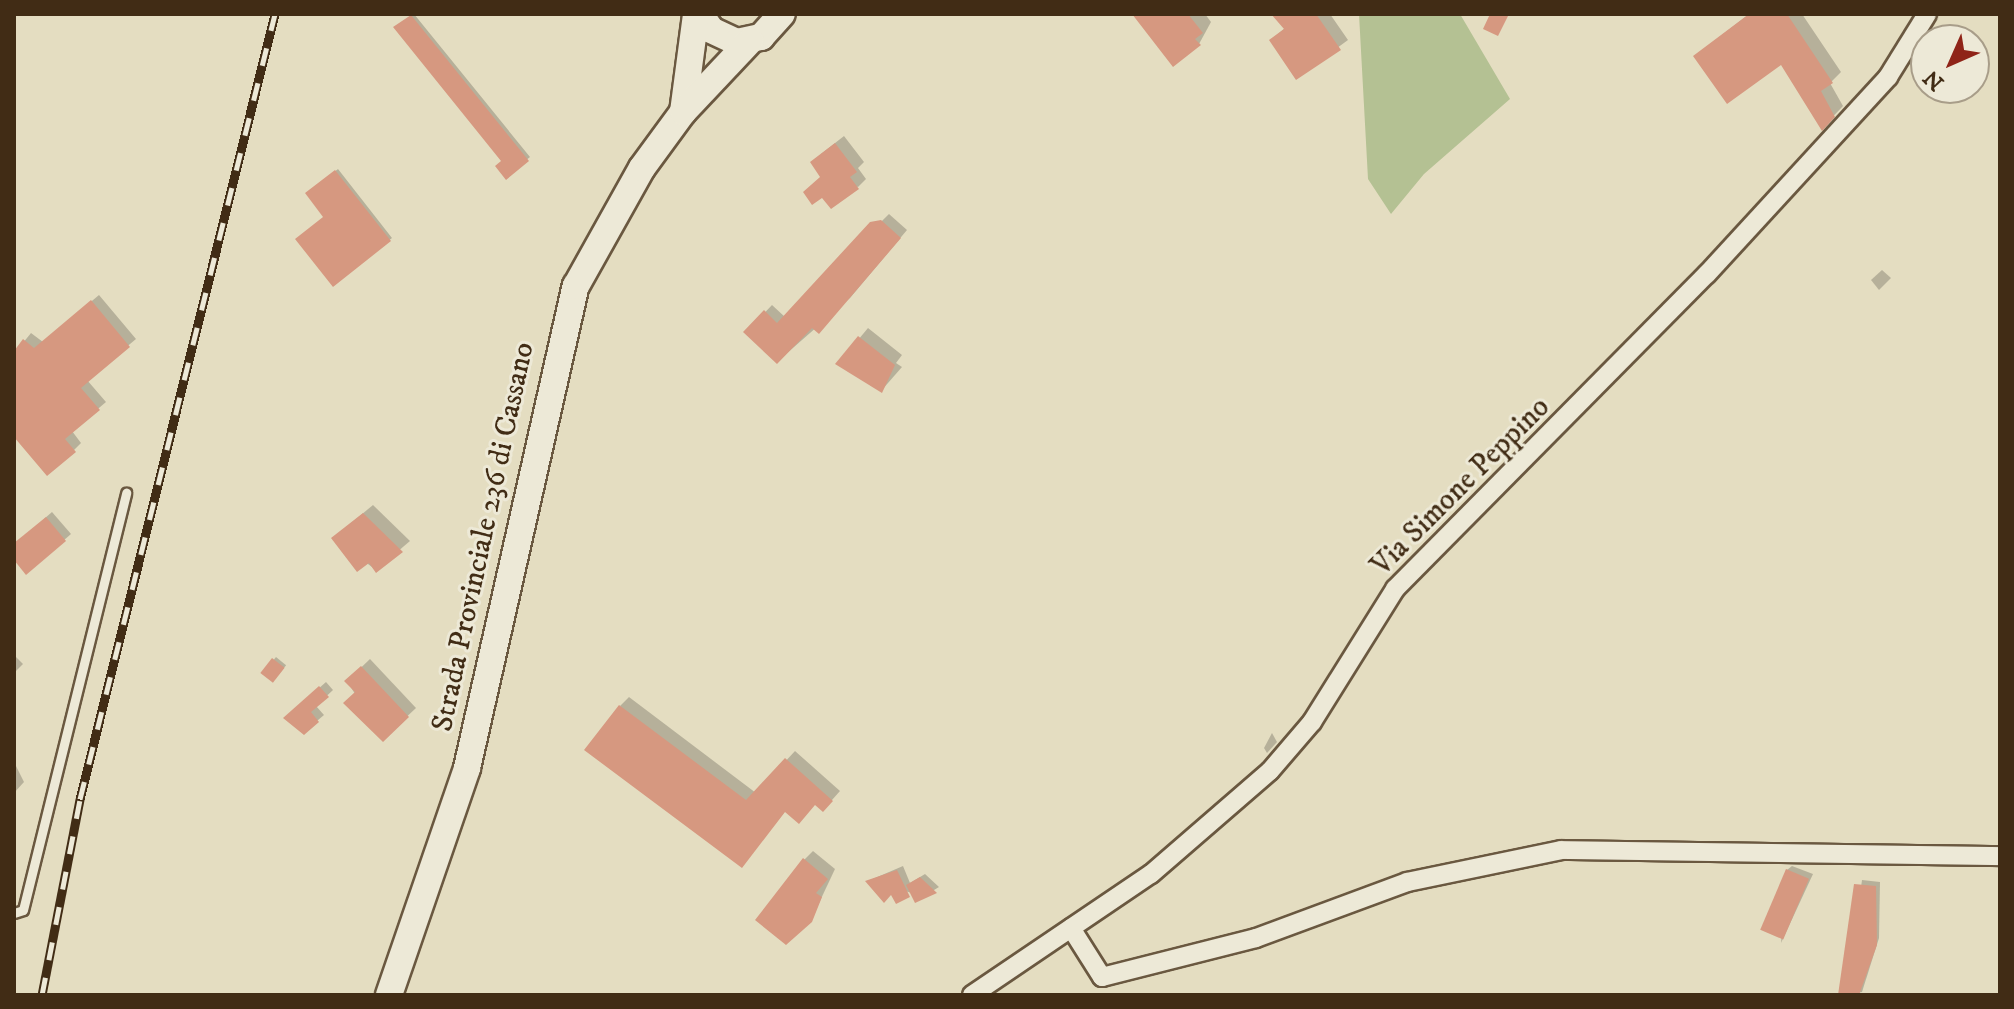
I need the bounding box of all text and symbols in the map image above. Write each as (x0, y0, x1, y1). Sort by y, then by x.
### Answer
north arrow (1910, 24, 1990, 104)
text: N (1918, 64, 1950, 96)
street label: Strada Provinciale 236 di Cassano (425, 339, 543, 735)
street label: Via Simone Peppino (1364, 390, 1558, 584)

